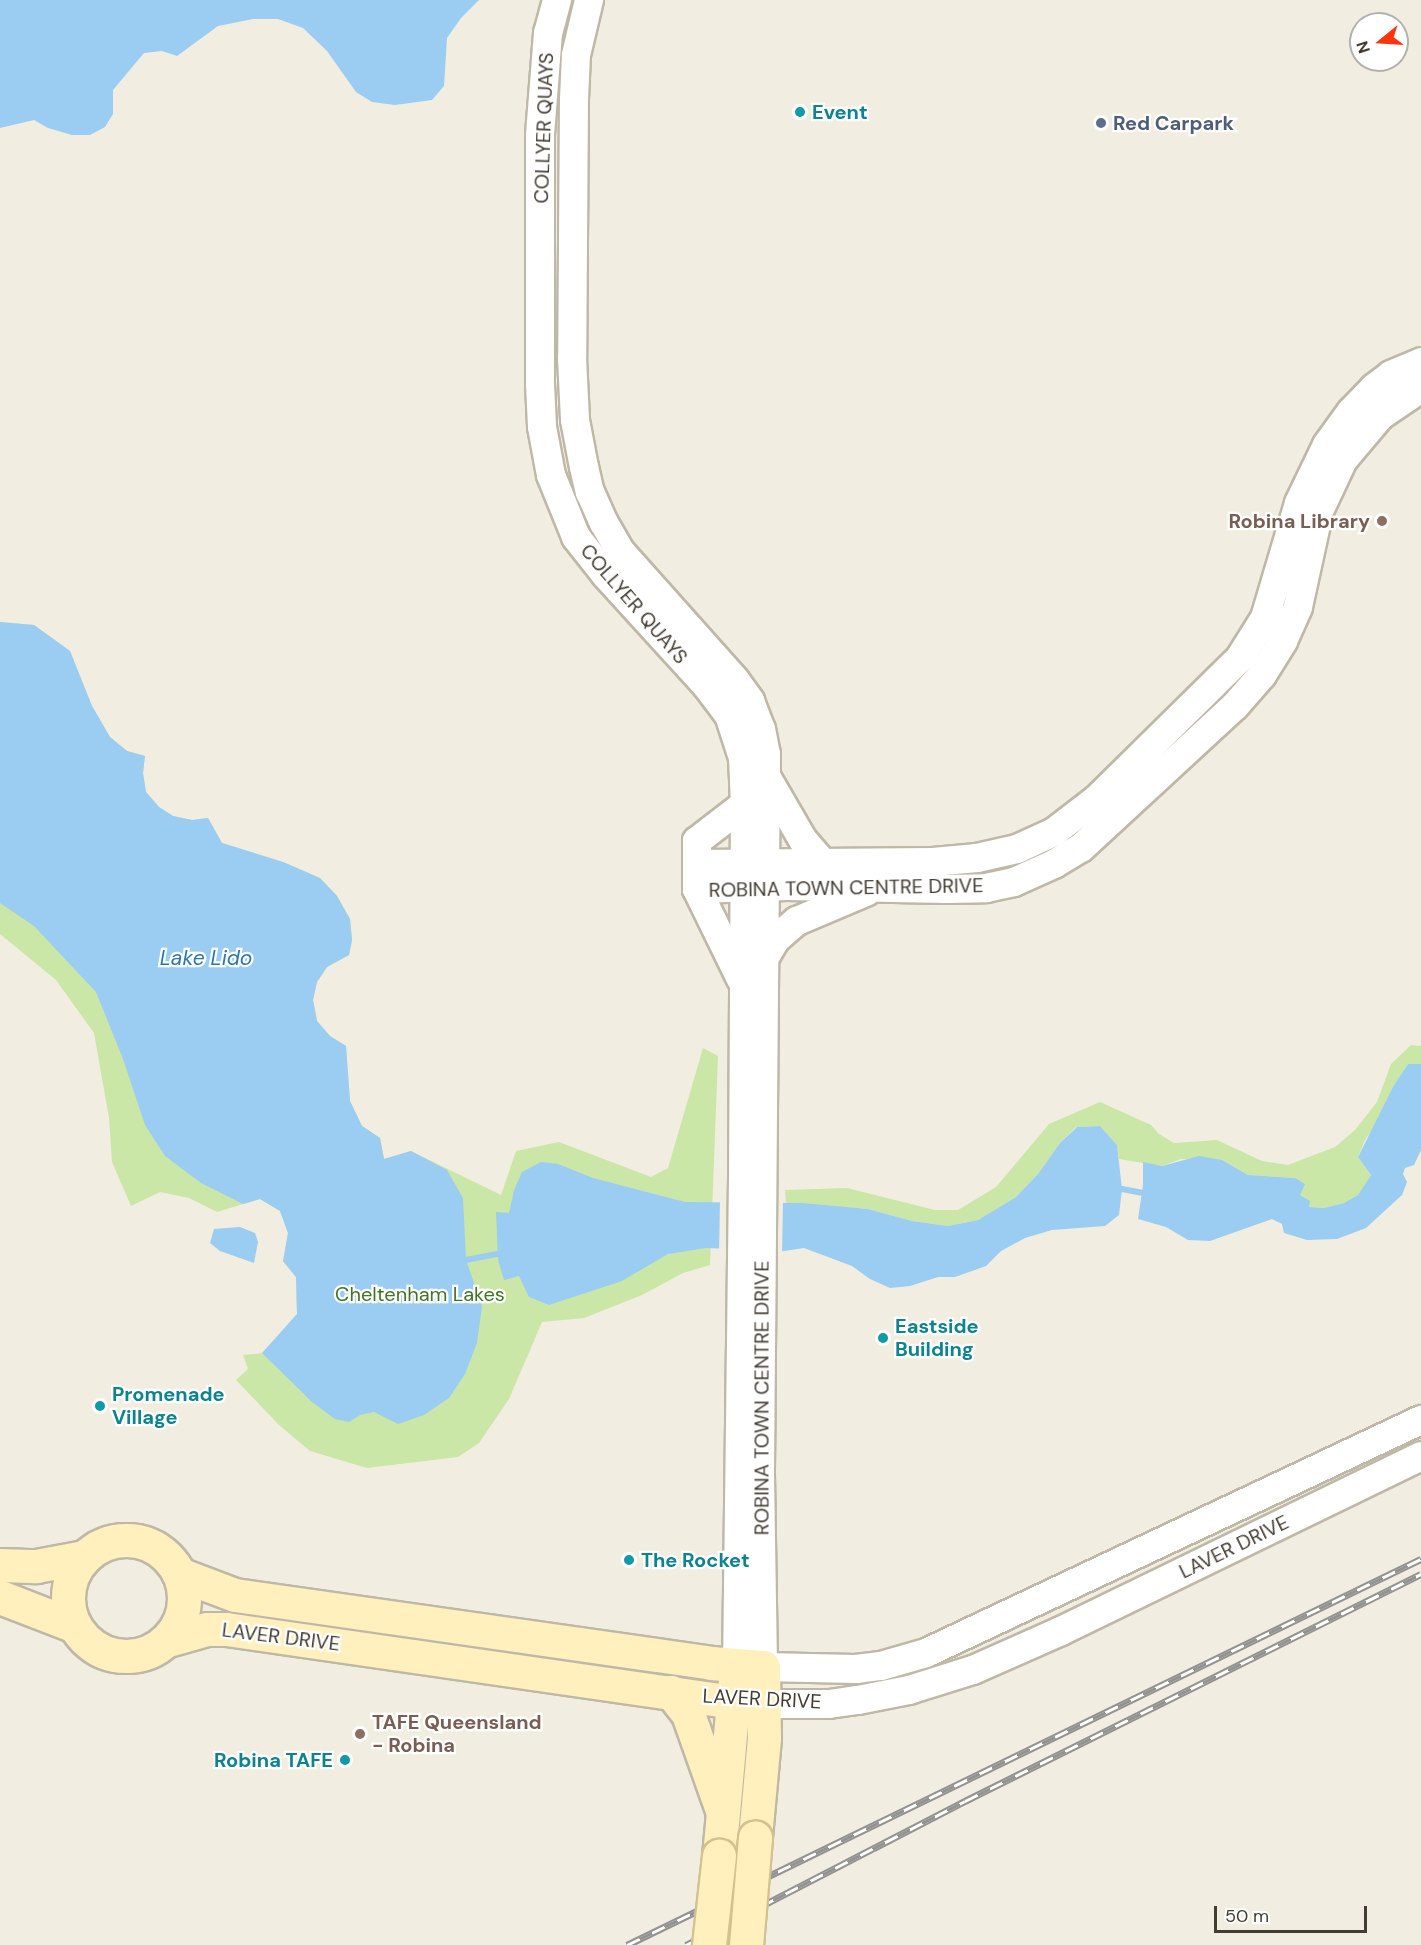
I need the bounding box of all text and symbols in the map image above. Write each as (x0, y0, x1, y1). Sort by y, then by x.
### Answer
north arrow (1349, 12, 1409, 72)
text: N (1352, 38, 1375, 56)
street label: COLLYER QUAYS (529, 52, 559, 204)
place label: Event (812, 100, 868, 124)
marker: Event (793, 105, 807, 119)
place label: Red Carpark (1113, 111, 1234, 135)
marker: Red Carpark (1094, 116, 1108, 130)
place label: Robina Library (1229, 509, 1370, 533)
marker: Robina Library (1375, 514, 1389, 528)
street label: COLLYER QUAYS (575, 539, 693, 669)
street label: ROBINA TOWN CENTRE DRIVE (708, 874, 984, 902)
water label: Lake Lido (160, 945, 252, 971)
street label: ROBINA TOWN CENTRE DRIVE (750, 1261, 774, 1535)
park label: Cheltenham Lakes (335, 1282, 505, 1306)
place label: Eastside Building (895, 1314, 979, 1361)
marker: Eastside Building (876, 1331, 890, 1345)
place label: Promenade Village (112, 1382, 225, 1429)
marker: Promenade Village (93, 1399, 107, 1413)
street label: LAVER DRIVE (1175, 1510, 1293, 1584)
place label: The Rocket (641, 1548, 750, 1572)
marker: The Rocket (622, 1553, 636, 1567)
street label: LAVER DRIVE (221, 1618, 341, 1656)
street label: LAVER DRIVE (702, 1684, 822, 1714)
place label: TAFE Queensland - Robina (372, 1710, 542, 1757)
marker: TAFE Queensland - Robina (353, 1727, 367, 1741)
place label: Robina TAFE (214, 1748, 333, 1772)
marker: Robina TAFE (338, 1753, 352, 1767)
scale bar (1217, 1894, 1370, 1932)
text: 50 m (1225, 1904, 1269, 1928)

